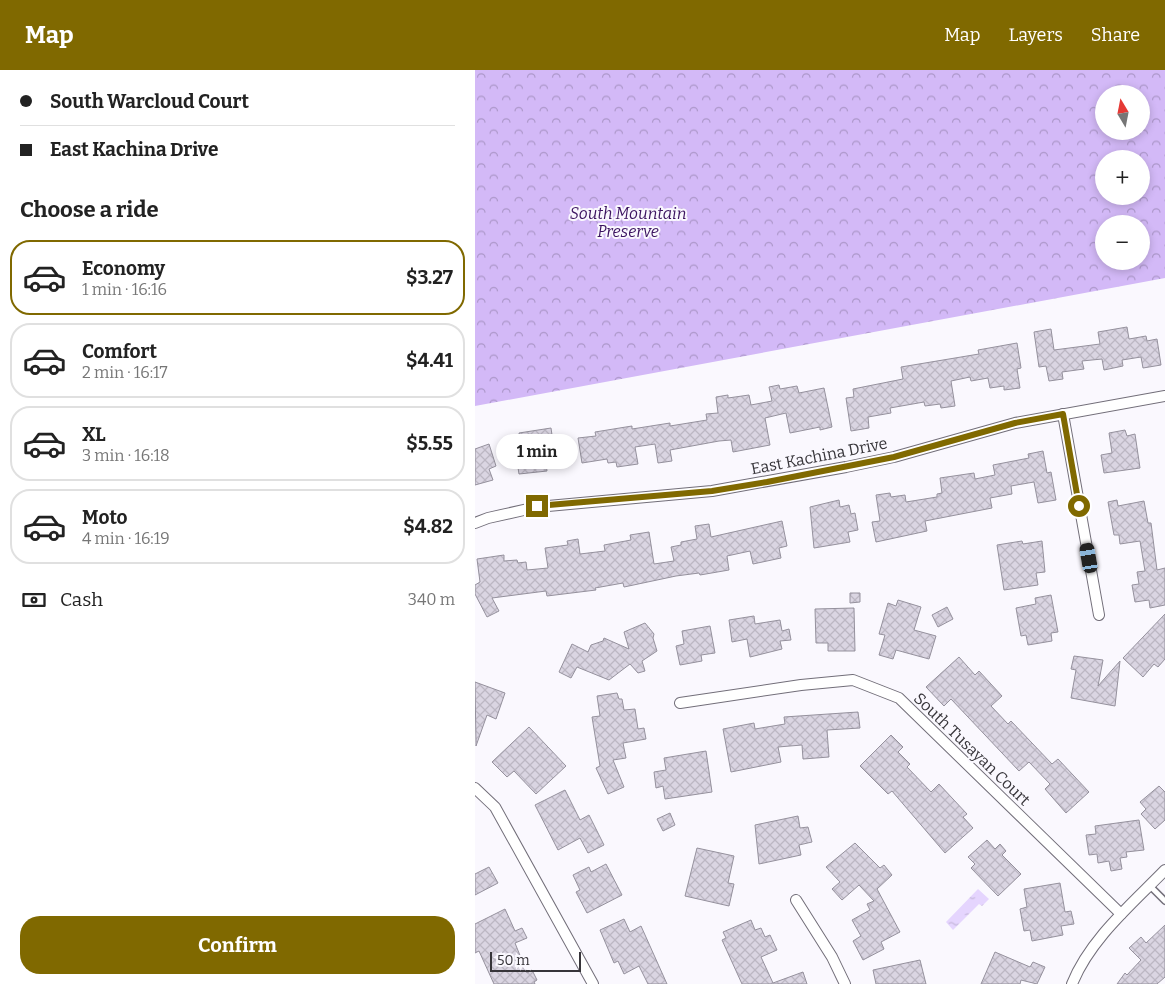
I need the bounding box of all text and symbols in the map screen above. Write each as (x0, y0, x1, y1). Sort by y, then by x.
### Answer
text: Map (25, 21, 74, 49)
text: Map (944, 24, 980, 46)
text: Layers (1008, 24, 1063, 46)
text: Share (1091, 24, 1140, 46)
north arrow (1095, 85, 1150, 140)
map controls (1095, 85, 1150, 270)
text: South Warcloud Court (50, 90, 249, 113)
text: East Kachina Drive (50, 138, 218, 161)
button: + (1095, 150, 1150, 205)
text: Choose a ride (20, 196, 159, 223)
park label: South Mountain Preserve (570, 204, 686, 241)
button: − (1095, 215, 1150, 270)
icon: car (22, 255, 67, 300)
text: Economy (82, 257, 165, 280)
text: $3.27 (406, 266, 453, 289)
text: 1 min · 16:16 (82, 280, 167, 299)
icon: car (22, 338, 67, 383)
text: Comfort (82, 340, 157, 363)
text: $4.41 (406, 349, 453, 372)
text: 2 min · 16:17 (82, 363, 167, 382)
icon: car (22, 421, 67, 466)
text: XL (82, 423, 106, 446)
text: $5.55 (406, 432, 453, 455)
street label: East Kachina Drive (749, 433, 889, 479)
callout: 1 min (496, 434, 578, 468)
text: 1 min (517, 442, 557, 461)
text: 3 min · 16:18 (82, 446, 170, 465)
route end (526, 495, 548, 517)
route start (1068, 495, 1090, 517)
icon: car (22, 504, 67, 549)
text: Moto (82, 506, 128, 529)
text: $4.82 (403, 515, 453, 538)
text: 4 min · 16:19 (82, 529, 170, 548)
car (1079, 542, 1098, 574)
icon: cash (20, 586, 48, 614)
text: Cash (60, 588, 103, 611)
text: 340 m (408, 590, 455, 609)
street label: South Tusayan Court (910, 689, 1034, 810)
button: Confirm (20, 916, 455, 974)
scale bar (490, 949, 581, 972)
text: 50 m (497, 952, 530, 969)

